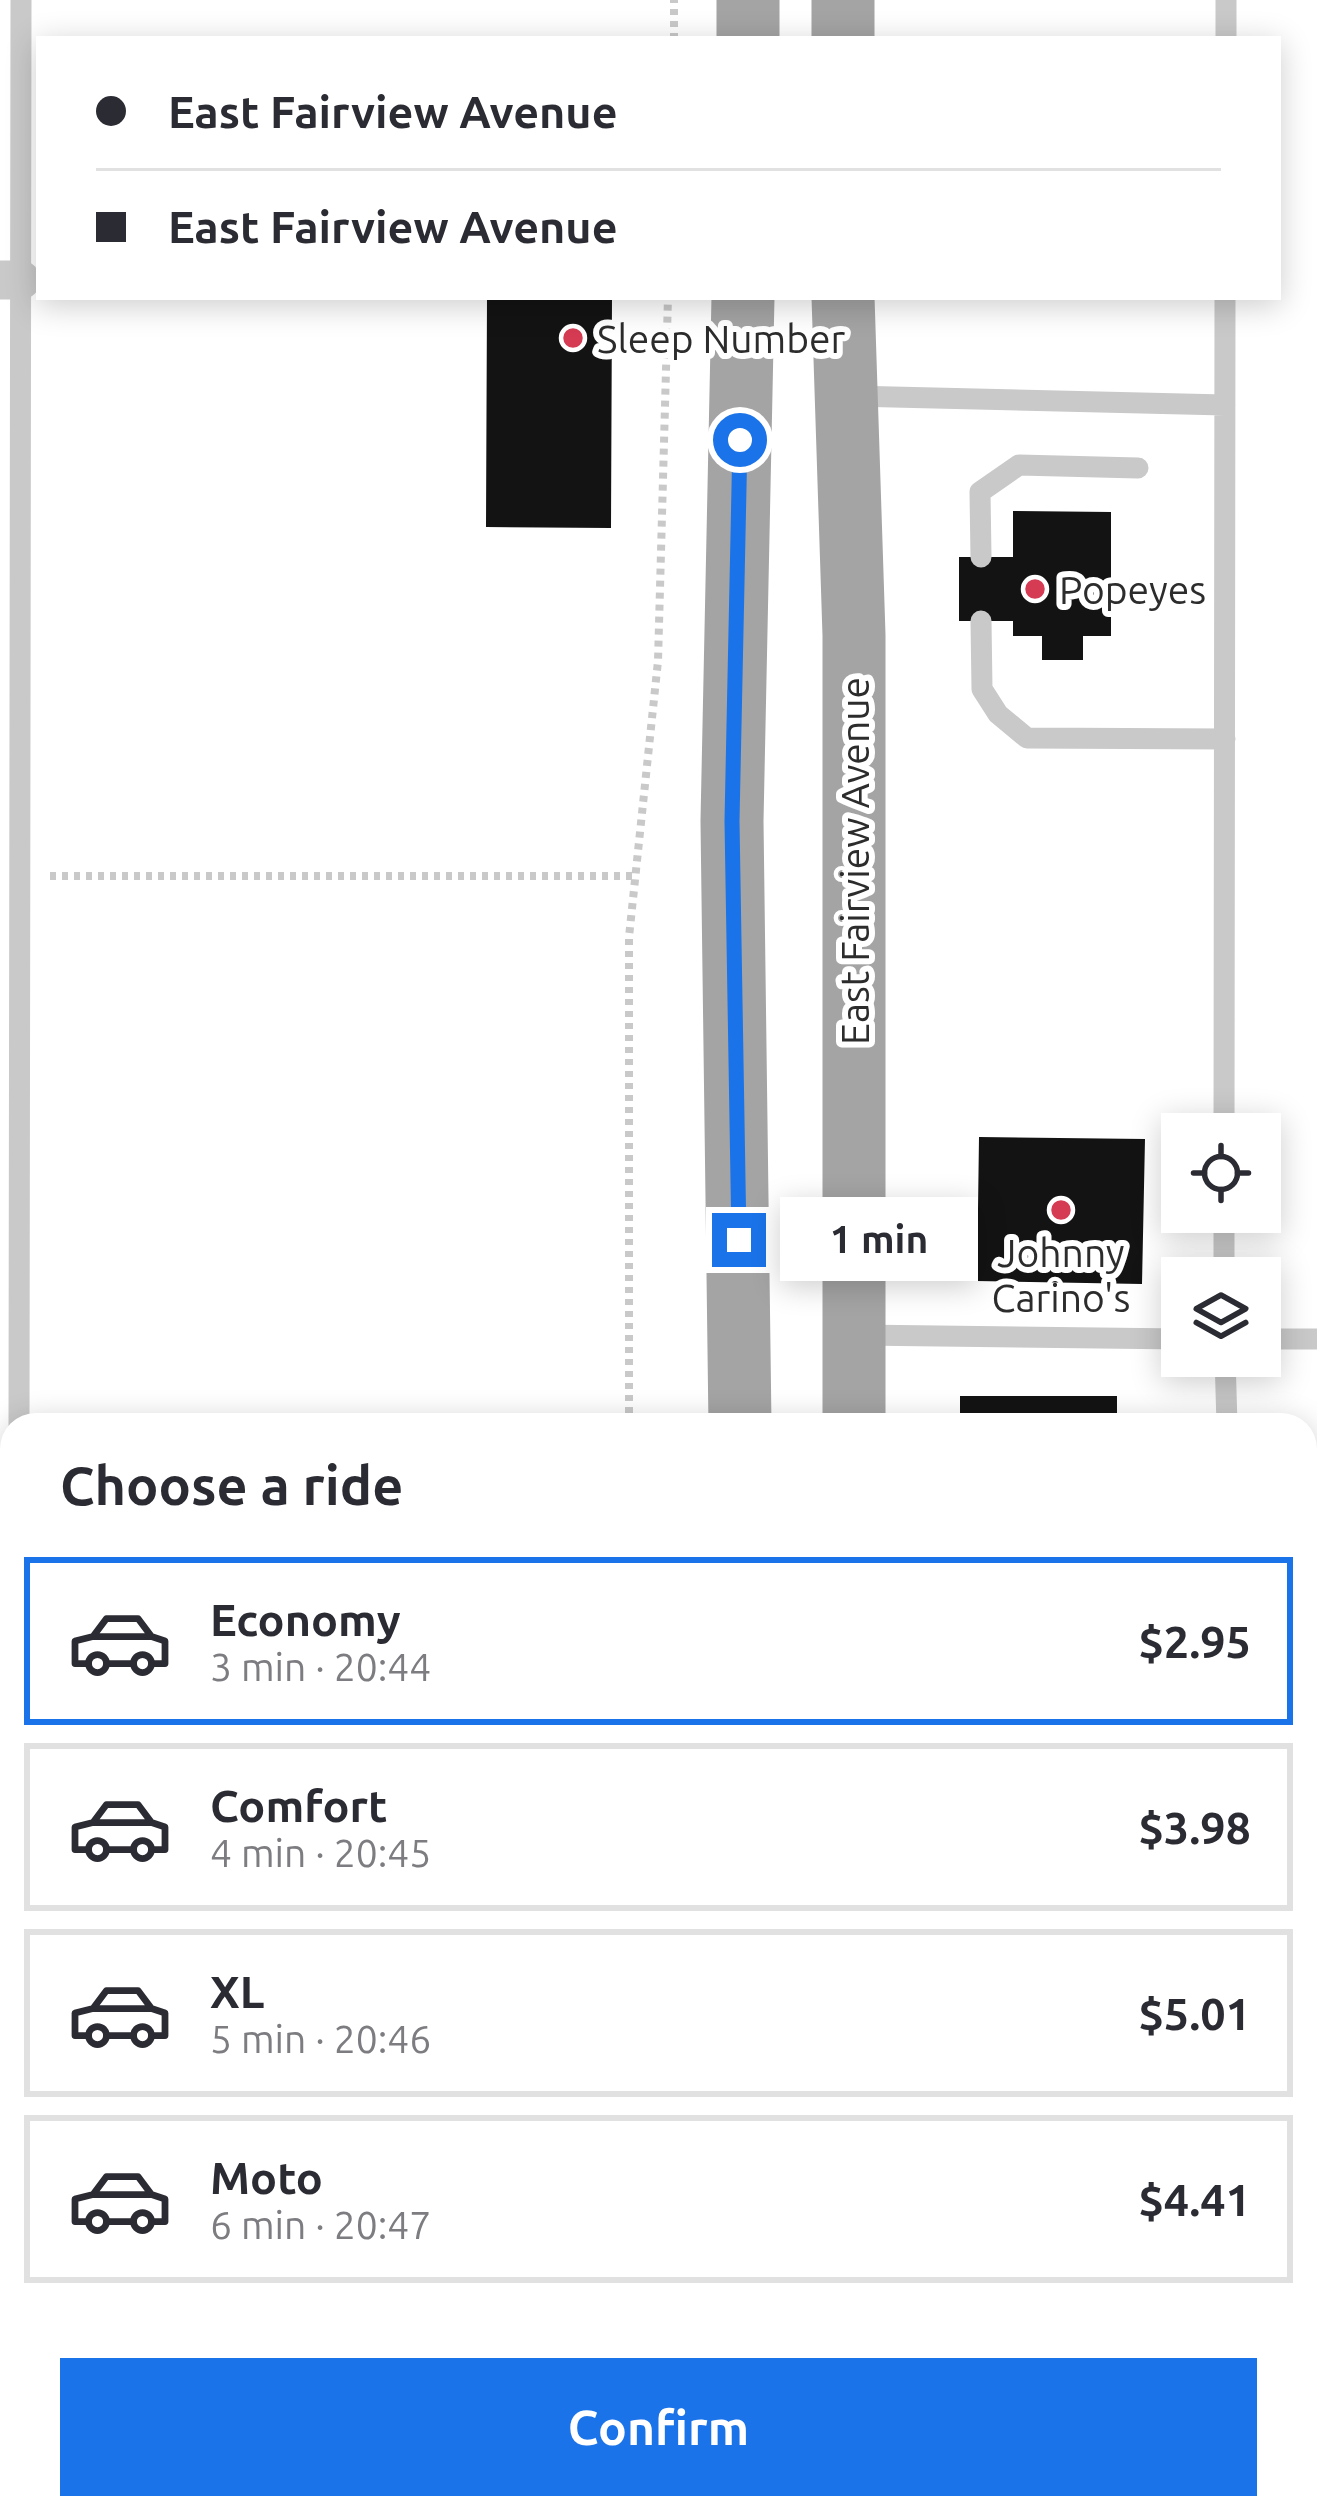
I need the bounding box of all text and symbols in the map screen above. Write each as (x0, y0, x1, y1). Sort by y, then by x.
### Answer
text: East Fairview Avenue (168, 86, 618, 137)
text: East Fairview Avenue (168, 201, 618, 252)
place label: Sleep Number (597, 317, 846, 360)
marker: Sleep Number (560, 325, 586, 351)
route start (713, 413, 767, 467)
place label: Popeyes (1059, 568, 1206, 611)
marker: Popeyes (1022, 576, 1048, 602)
street label: East Fairview Avenue (833, 677, 876, 1045)
map controls (1161, 1113, 1281, 1377)
button: locate (1161, 1113, 1281, 1233)
marker: Johnny Carino's (1048, 1197, 1074, 1223)
callout: 1 min (781, 1198, 979, 1282)
route end (712, 1213, 766, 1267)
text: 1 min (830, 1217, 928, 1260)
place label: Johnny Carino's (992, 1231, 1130, 1319)
button: layers (1161, 1257, 1281, 1377)
text: Choose a ride (60, 1455, 403, 1515)
icon: car (66, 1587, 174, 1695)
text: Economy (210, 1594, 401, 1645)
text: $2.95 (1138, 1616, 1251, 1667)
text: 3 min · 20:44 (210, 1645, 431, 1688)
icon: car (66, 1773, 174, 1881)
text: Comfort (210, 1780, 387, 1831)
text: $3.98 (1138, 1802, 1251, 1853)
text: 4 min · 20:45 (210, 1831, 431, 1874)
icon: car (66, 1959, 174, 2067)
text: XL (210, 1966, 264, 2017)
text: $5.01 (1138, 1988, 1251, 2039)
text: 5 min · 20:46 (210, 2017, 431, 2060)
icon: car (66, 2145, 174, 2253)
text: Moto (210, 2152, 323, 2203)
text: $4.41 (1138, 2174, 1251, 2225)
text: 6 min · 20:47 (210, 2203, 431, 2246)
button: Confirm (60, 2358, 1257, 2496)

